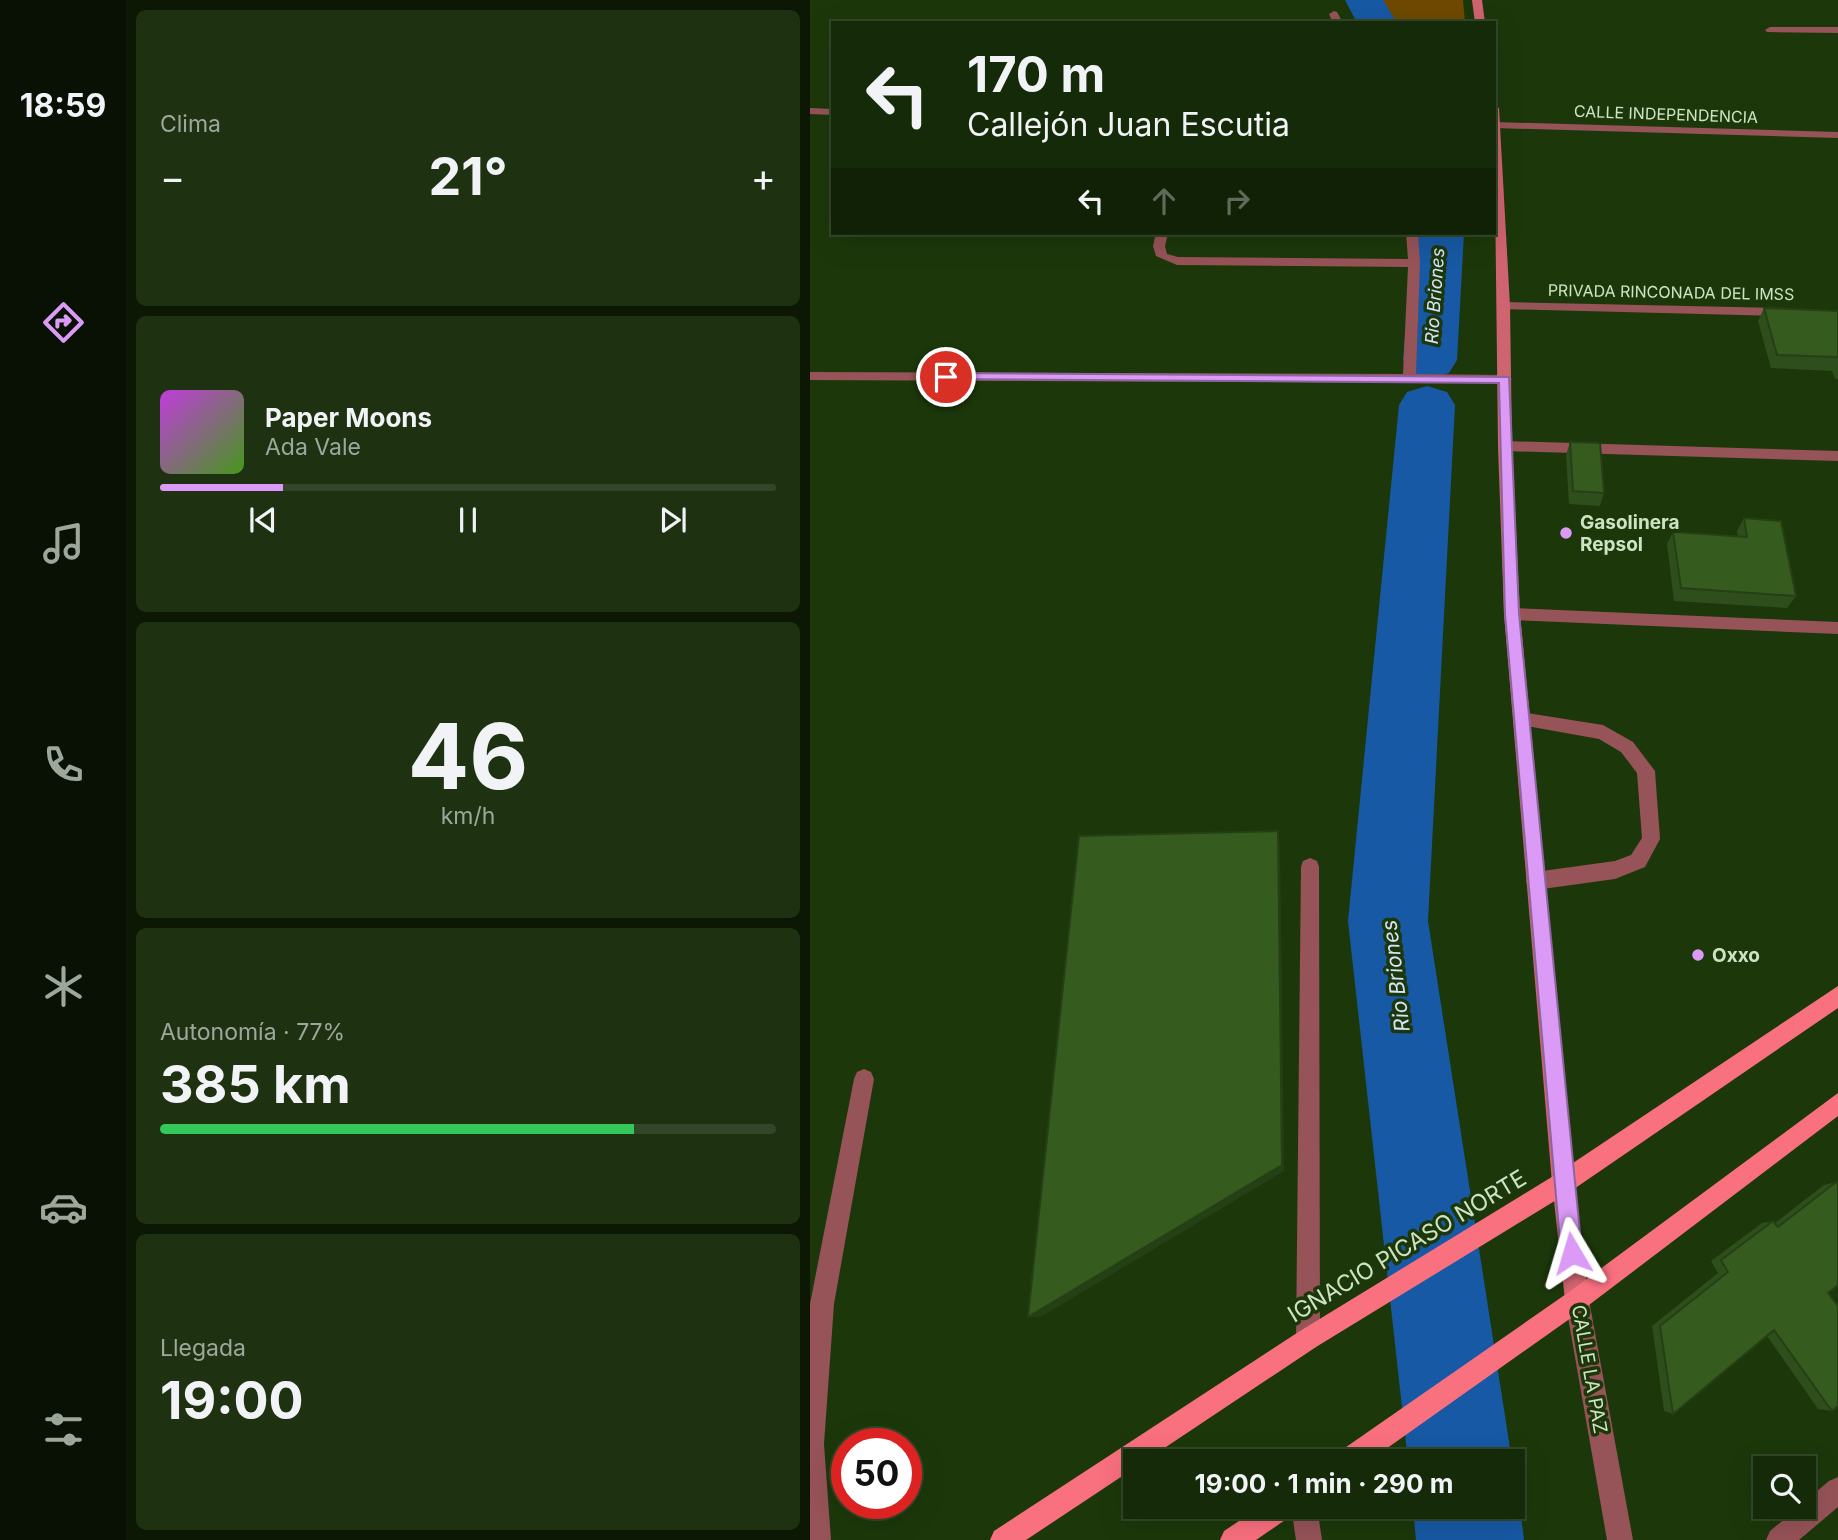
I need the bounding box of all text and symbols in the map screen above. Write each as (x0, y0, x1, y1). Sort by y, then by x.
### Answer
text: 170 m (967, 45, 1105, 104)
icon: left (852, 49, 943, 140)
text: 18:59 (20, 86, 106, 125)
street label: CALLE INDEPENDENCIA (1574, 101, 1758, 127)
text: Callejón Juan Escutia (967, 105, 1290, 144)
text: Clima (160, 110, 221, 138)
text: 21° (428, 145, 508, 208)
text: − (160, 154, 185, 200)
text: + (751, 154, 776, 200)
icon: left (1072, 182, 1110, 220)
icon: ahead (1145, 182, 1183, 220)
icon: right (1218, 182, 1256, 220)
water label: Rio Briones (1421, 247, 1448, 345)
street label: PRIVADA RINCONADA DEL IMSS (1548, 280, 1794, 304)
icon: directions (39, 298, 88, 347)
pin (916, 347, 976, 407)
icon: arrive (927, 358, 965, 396)
text: Paper Moons (265, 402, 432, 433)
text: Ada Vale (265, 433, 361, 461)
icon: previous (244, 501, 282, 539)
icon: pause (449, 501, 487, 539)
icon: next (654, 501, 692, 539)
place label: Gasolinera Repsol (1580, 511, 1680, 556)
icon: music (39, 519, 88, 568)
marker: Gasolinera Repsol (1558, 525, 1574, 541)
text: 46 (408, 701, 528, 811)
icon: phone (39, 740, 88, 789)
text: km/h (441, 802, 495, 830)
water label: Rio Briones (1376, 919, 1415, 1033)
place label: Oxxo (1712, 944, 1760, 967)
marker: Oxxo (1690, 947, 1706, 963)
icon: climate (39, 962, 88, 1011)
text: Autonomía · 77% (160, 1018, 345, 1046)
text: 385 km (160, 1053, 351, 1116)
street label: IGNACIO PICASO NORTE (1283, 1164, 1531, 1328)
icon: car (39, 1183, 88, 1232)
position arrow (1535, 1216, 1609, 1290)
street label: CALLE LA PAZ (1567, 1303, 1612, 1435)
text: Llegada (160, 1334, 246, 1362)
text: 19:00 (160, 1369, 304, 1432)
icon: filters (39, 1405, 88, 1454)
speed limit sign: 50 (831, 1428, 922, 1519)
map controls (1753, 1456, 1816, 1519)
button: search (1753, 1456, 1816, 1519)
text: 19:00 · 1 min · 290 m (1195, 1468, 1453, 1499)

